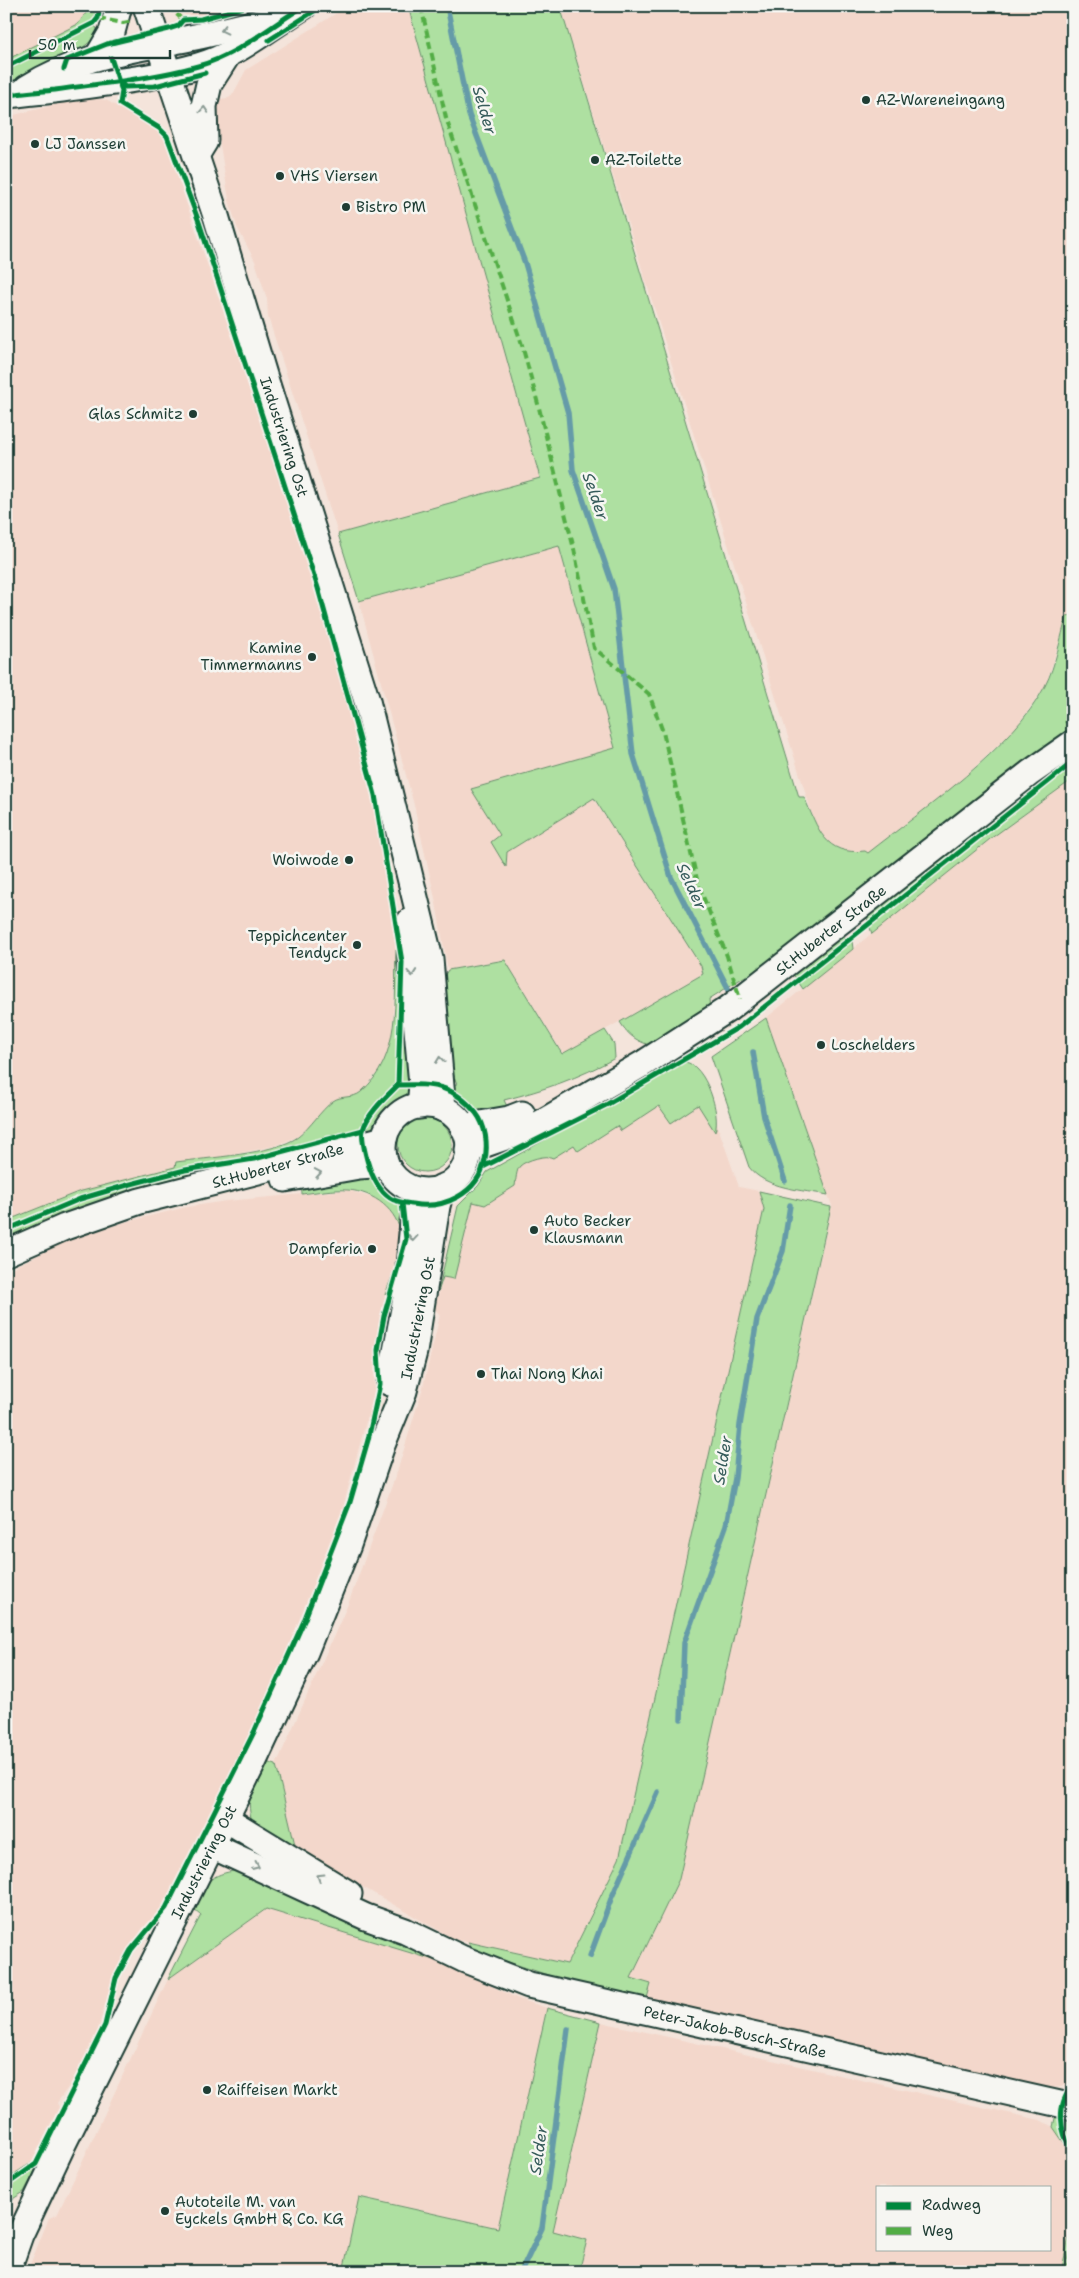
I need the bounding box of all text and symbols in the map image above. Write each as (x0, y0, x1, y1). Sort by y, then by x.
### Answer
one-way arrow (219, 24, 228, 35)
scale bar (30, 28, 170, 60)
text: 50 m (38, 35, 76, 55)
water label: Selder (468, 84, 501, 137)
place label: AZ-Wareneingang (876, 90, 1005, 110)
marker: AZ-Wareneingang (860, 94, 872, 106)
one-way arrow (199, 105, 210, 113)
place label: LJ Janssen (45, 134, 126, 154)
marker: LJ Janssen (29, 138, 41, 150)
place label: AZ-Toilette (605, 150, 682, 170)
marker: AZ-Toilette (589, 154, 601, 166)
place label: VHS Viersen (290, 166, 378, 186)
marker: VHS Viersen (274, 170, 286, 182)
place label: Bistro PM (356, 197, 426, 217)
marker: Bistro PM (340, 201, 352, 213)
street label: Industriering Ost (255, 374, 313, 500)
place label: Glas Schmitz (88, 404, 183, 424)
marker: Glas Schmitz (187, 408, 199, 420)
water label: Selder (578, 470, 614, 523)
place label: Kamine Timmermanns (200, 638, 302, 675)
marker: Kamine Timmermanns (306, 651, 318, 663)
place label: Woiwode (272, 850, 339, 870)
marker: Woiwode (343, 854, 355, 866)
water label: Selder (672, 860, 712, 913)
street label: St.Huberter Straße (771, 880, 891, 980)
place label: Teppichcenter Tendyck (248, 926, 347, 963)
marker: Teppichcenter Tendyck (351, 939, 363, 951)
one-way arrow (406, 969, 417, 977)
place label: Loschelders (831, 1035, 916, 1055)
marker: Loschelders (815, 1039, 827, 1051)
one-way arrow (435, 1056, 446, 1064)
street label: St.Huberter Straße (210, 1139, 346, 1193)
one-way arrow (314, 1169, 323, 1179)
place label: Auto Becker Klausmann (544, 1211, 631, 1248)
marker: Auto Becker Klausmann (528, 1224, 540, 1236)
one-way arrow (408, 1235, 419, 1243)
place label: Dampferia (289, 1239, 363, 1259)
marker: Dampferia (366, 1243, 378, 1255)
street label: Industriering Ost (396, 1255, 440, 1381)
place label: Thai Nong Khai (491, 1364, 603, 1384)
marker: Thai Nong Khai (475, 1368, 487, 1380)
water label: Selder (708, 1434, 737, 1486)
street label: Industriering Ost (167, 1802, 241, 1922)
one-way arrow (251, 1860, 260, 1871)
one-way arrow (317, 1873, 326, 1883)
street label: Peter-Jakob-Busch-Straße (641, 2001, 829, 2063)
place label: Raiffeisen Markt (217, 2080, 338, 2100)
marker: Raiffeisen Markt (201, 2084, 213, 2096)
water label: Selder (525, 2124, 552, 2176)
legend (876, 2186, 1052, 2250)
place label: Autoteile M. van Eyckels GmbH & Co. KG (175, 2192, 344, 2229)
text: Radweg (922, 2195, 981, 2215)
marker: Autoteile M. van Eyckels GmbH & Co. KG (159, 2205, 171, 2217)
text: Weg (922, 2221, 953, 2241)

